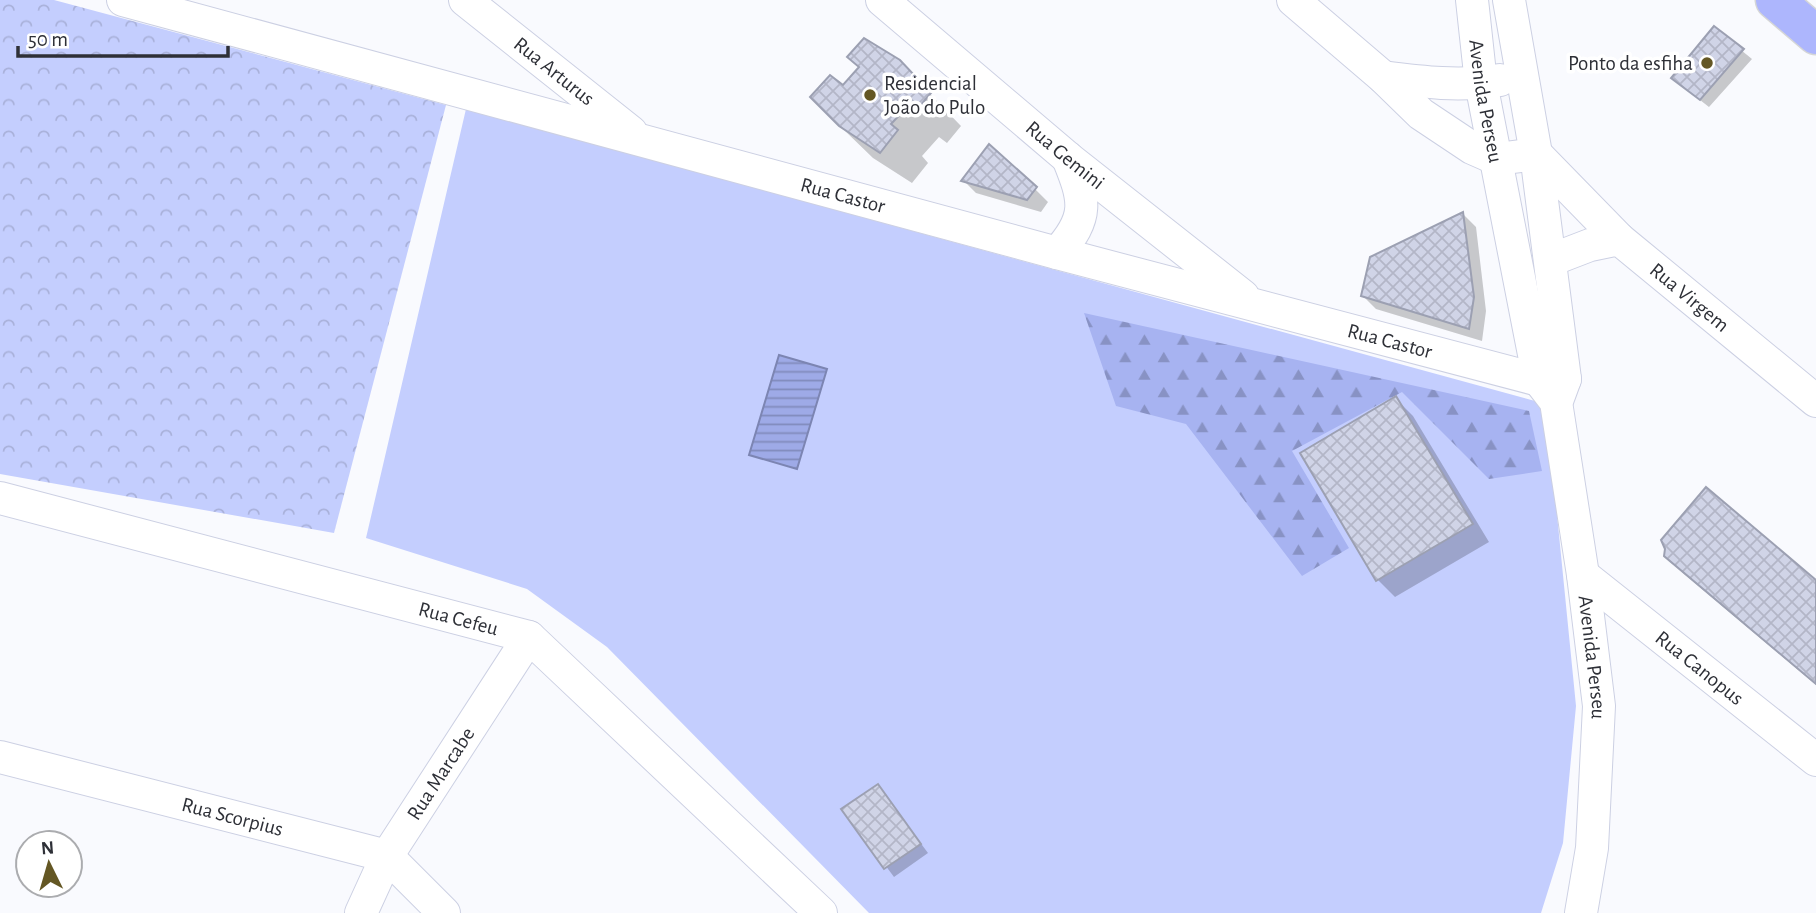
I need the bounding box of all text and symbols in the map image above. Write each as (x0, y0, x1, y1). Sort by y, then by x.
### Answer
scale bar (18, 14, 228, 58)
text: 50 m (28, 29, 68, 50)
street label: Rua Arturus (510, 33, 598, 109)
street label: Avenida Perseu (1466, 38, 1507, 165)
place label: Ponto da esfiha (1568, 53, 1693, 74)
marker: Ponto da esfiha (1699, 55, 1715, 71)
place label: Residencial João do Pulo (884, 73, 985, 118)
marker: Residencial João do Pulo (862, 87, 878, 103)
street label: Rua Gemini (1022, 117, 1109, 193)
street label: Rua Castor (798, 174, 888, 217)
street label: Rua Virgem (1646, 259, 1733, 336)
street label: Rua Castor (1345, 320, 1435, 362)
street label: Avenida Perseu (1575, 594, 1610, 720)
street label: Rua Cefeu (416, 598, 501, 639)
street label: Rua Canopus (1652, 626, 1748, 709)
street label: Rua Marcabe (403, 723, 478, 824)
street label: Rua Scorpius (180, 793, 285, 840)
north arrow (14, 829, 84, 899)
text: N (40, 839, 55, 859)

